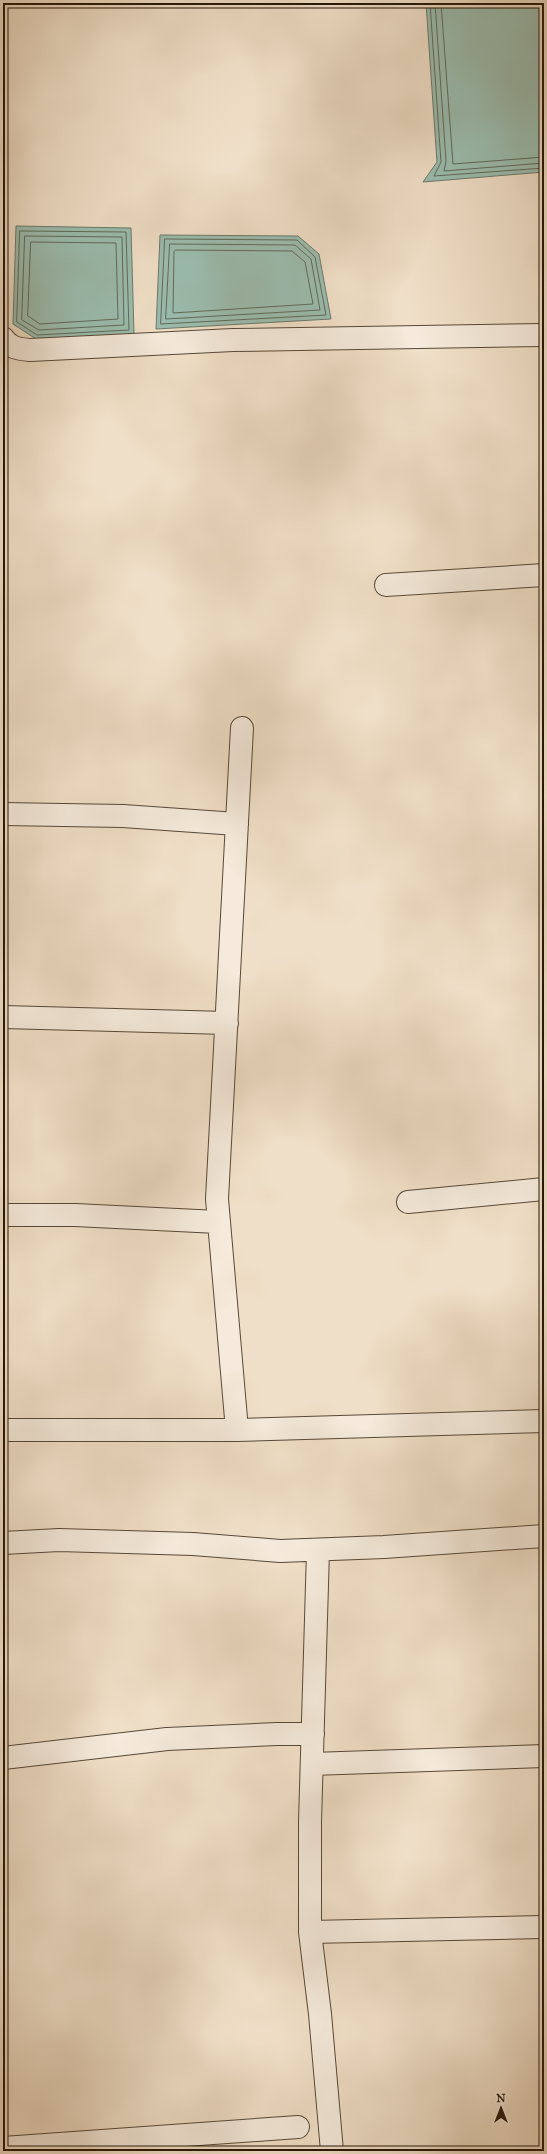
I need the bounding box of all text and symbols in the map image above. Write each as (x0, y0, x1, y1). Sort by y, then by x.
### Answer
north arrow (481, 2088, 521, 2128)
text: N (496, 2092, 506, 2105)

